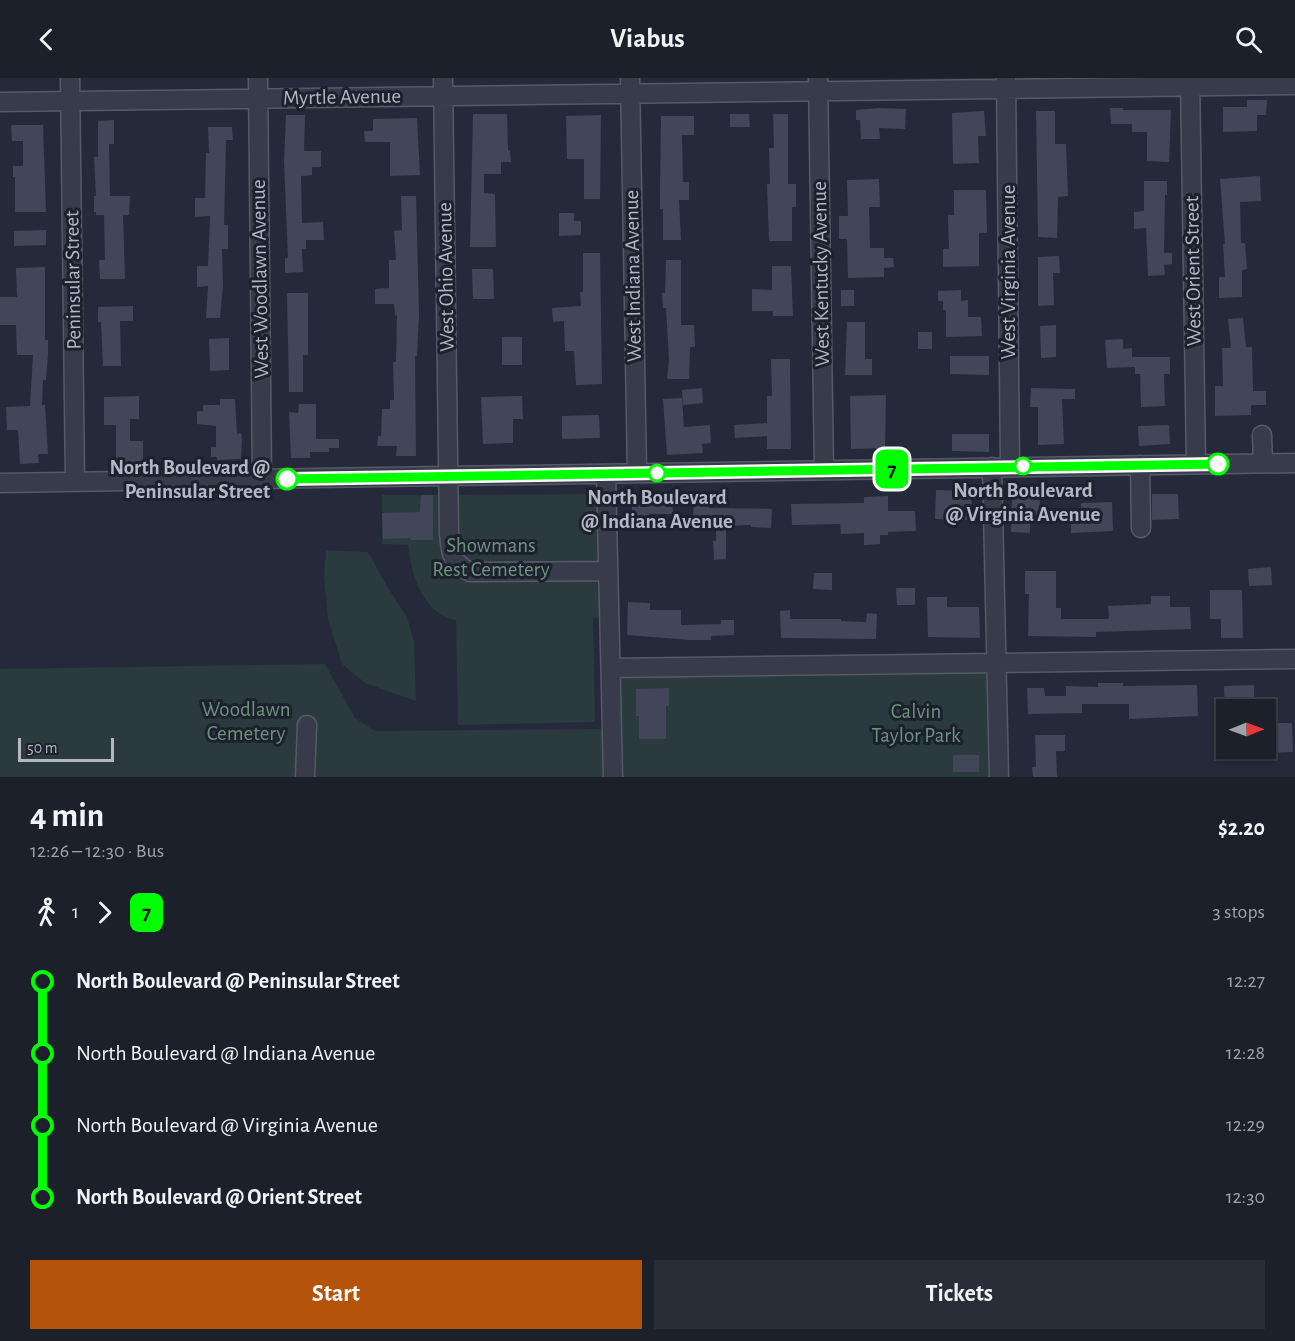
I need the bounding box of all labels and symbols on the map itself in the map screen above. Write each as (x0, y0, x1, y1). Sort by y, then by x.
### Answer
street label: Myrtle Avenue (283, 85, 401, 109)
street label: West Woodlawn Avenue (248, 179, 272, 379)
street label: West Kentucky Avenue (809, 181, 833, 367)
street label: West Virginia Avenue (998, 185, 1019, 359)
street label: West Indiana Avenue (621, 190, 645, 362)
street label: West Orient Street (1181, 195, 1205, 347)
street label: West Ohio Avenue (434, 202, 458, 352)
street label: Peninsular Street (61, 210, 85, 350)
line badge: 7 (872, 450, 912, 488)
unlabelled marker (1207, 453, 1229, 475)
place label: North Boulevard @ Peninsular Street (110, 457, 270, 502)
marker: North Boulevard @ Virginia Avenue (1014, 457, 1032, 475)
marker: North Boulevard @ Indiana Avenue (648, 464, 666, 482)
marker: North Boulevard @ Peninsular Street (276, 468, 298, 490)
place label: North Boulevard @ Virginia Avenue (946, 480, 1101, 525)
place label: North Boulevard @ Indiana Avenue (581, 487, 733, 532)
park label: Showmans Rest Cemetery (432, 535, 550, 580)
park label: Woodlawn Cemetery (202, 699, 290, 744)
north arrow (1216, 699, 1276, 759)
park label: Calvin Taylor Park (871, 701, 961, 746)
scale bar (18, 735, 114, 762)

